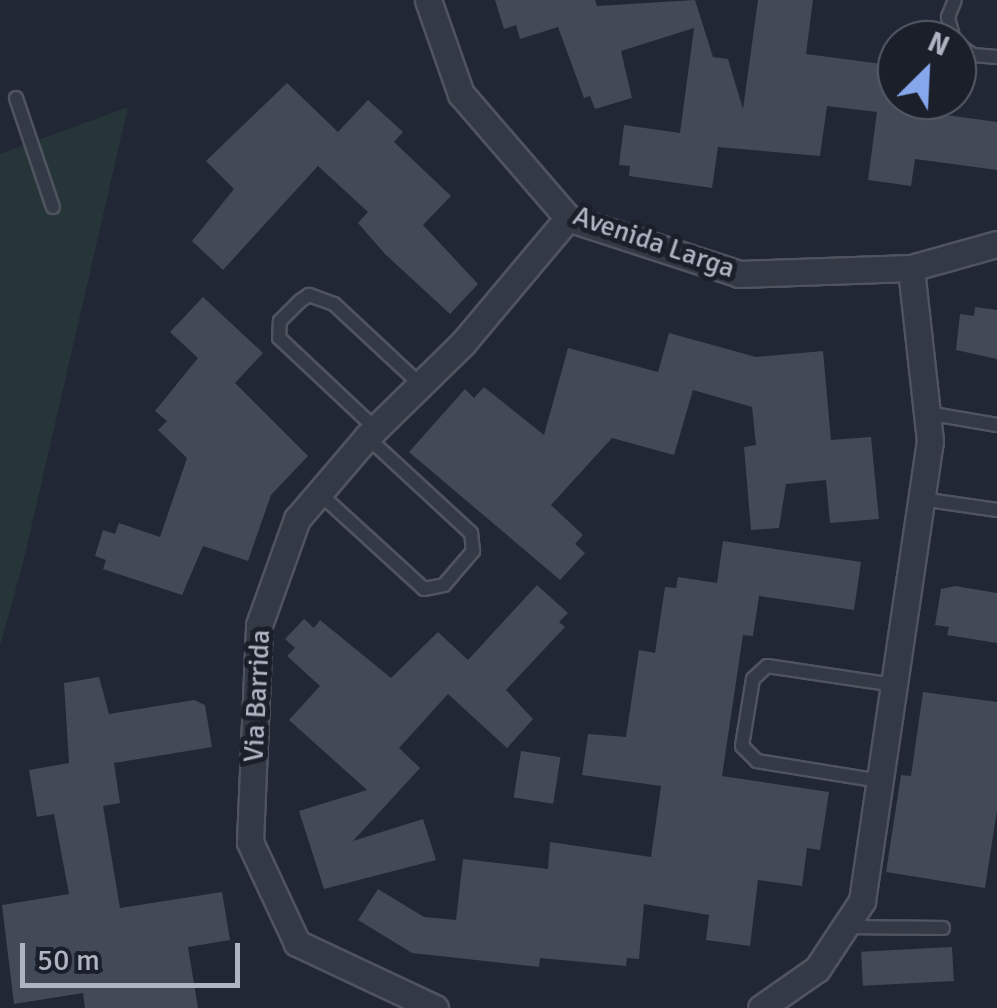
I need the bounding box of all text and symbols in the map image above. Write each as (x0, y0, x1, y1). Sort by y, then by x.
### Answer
north arrow (877, 20, 977, 120)
text: N (923, 25, 954, 64)
street label: Avenida Larga (569, 199, 739, 285)
street label: Via Barrida (237, 629, 277, 763)
scale bar (25, 923, 245, 985)
text: 50 m (37, 942, 100, 979)

